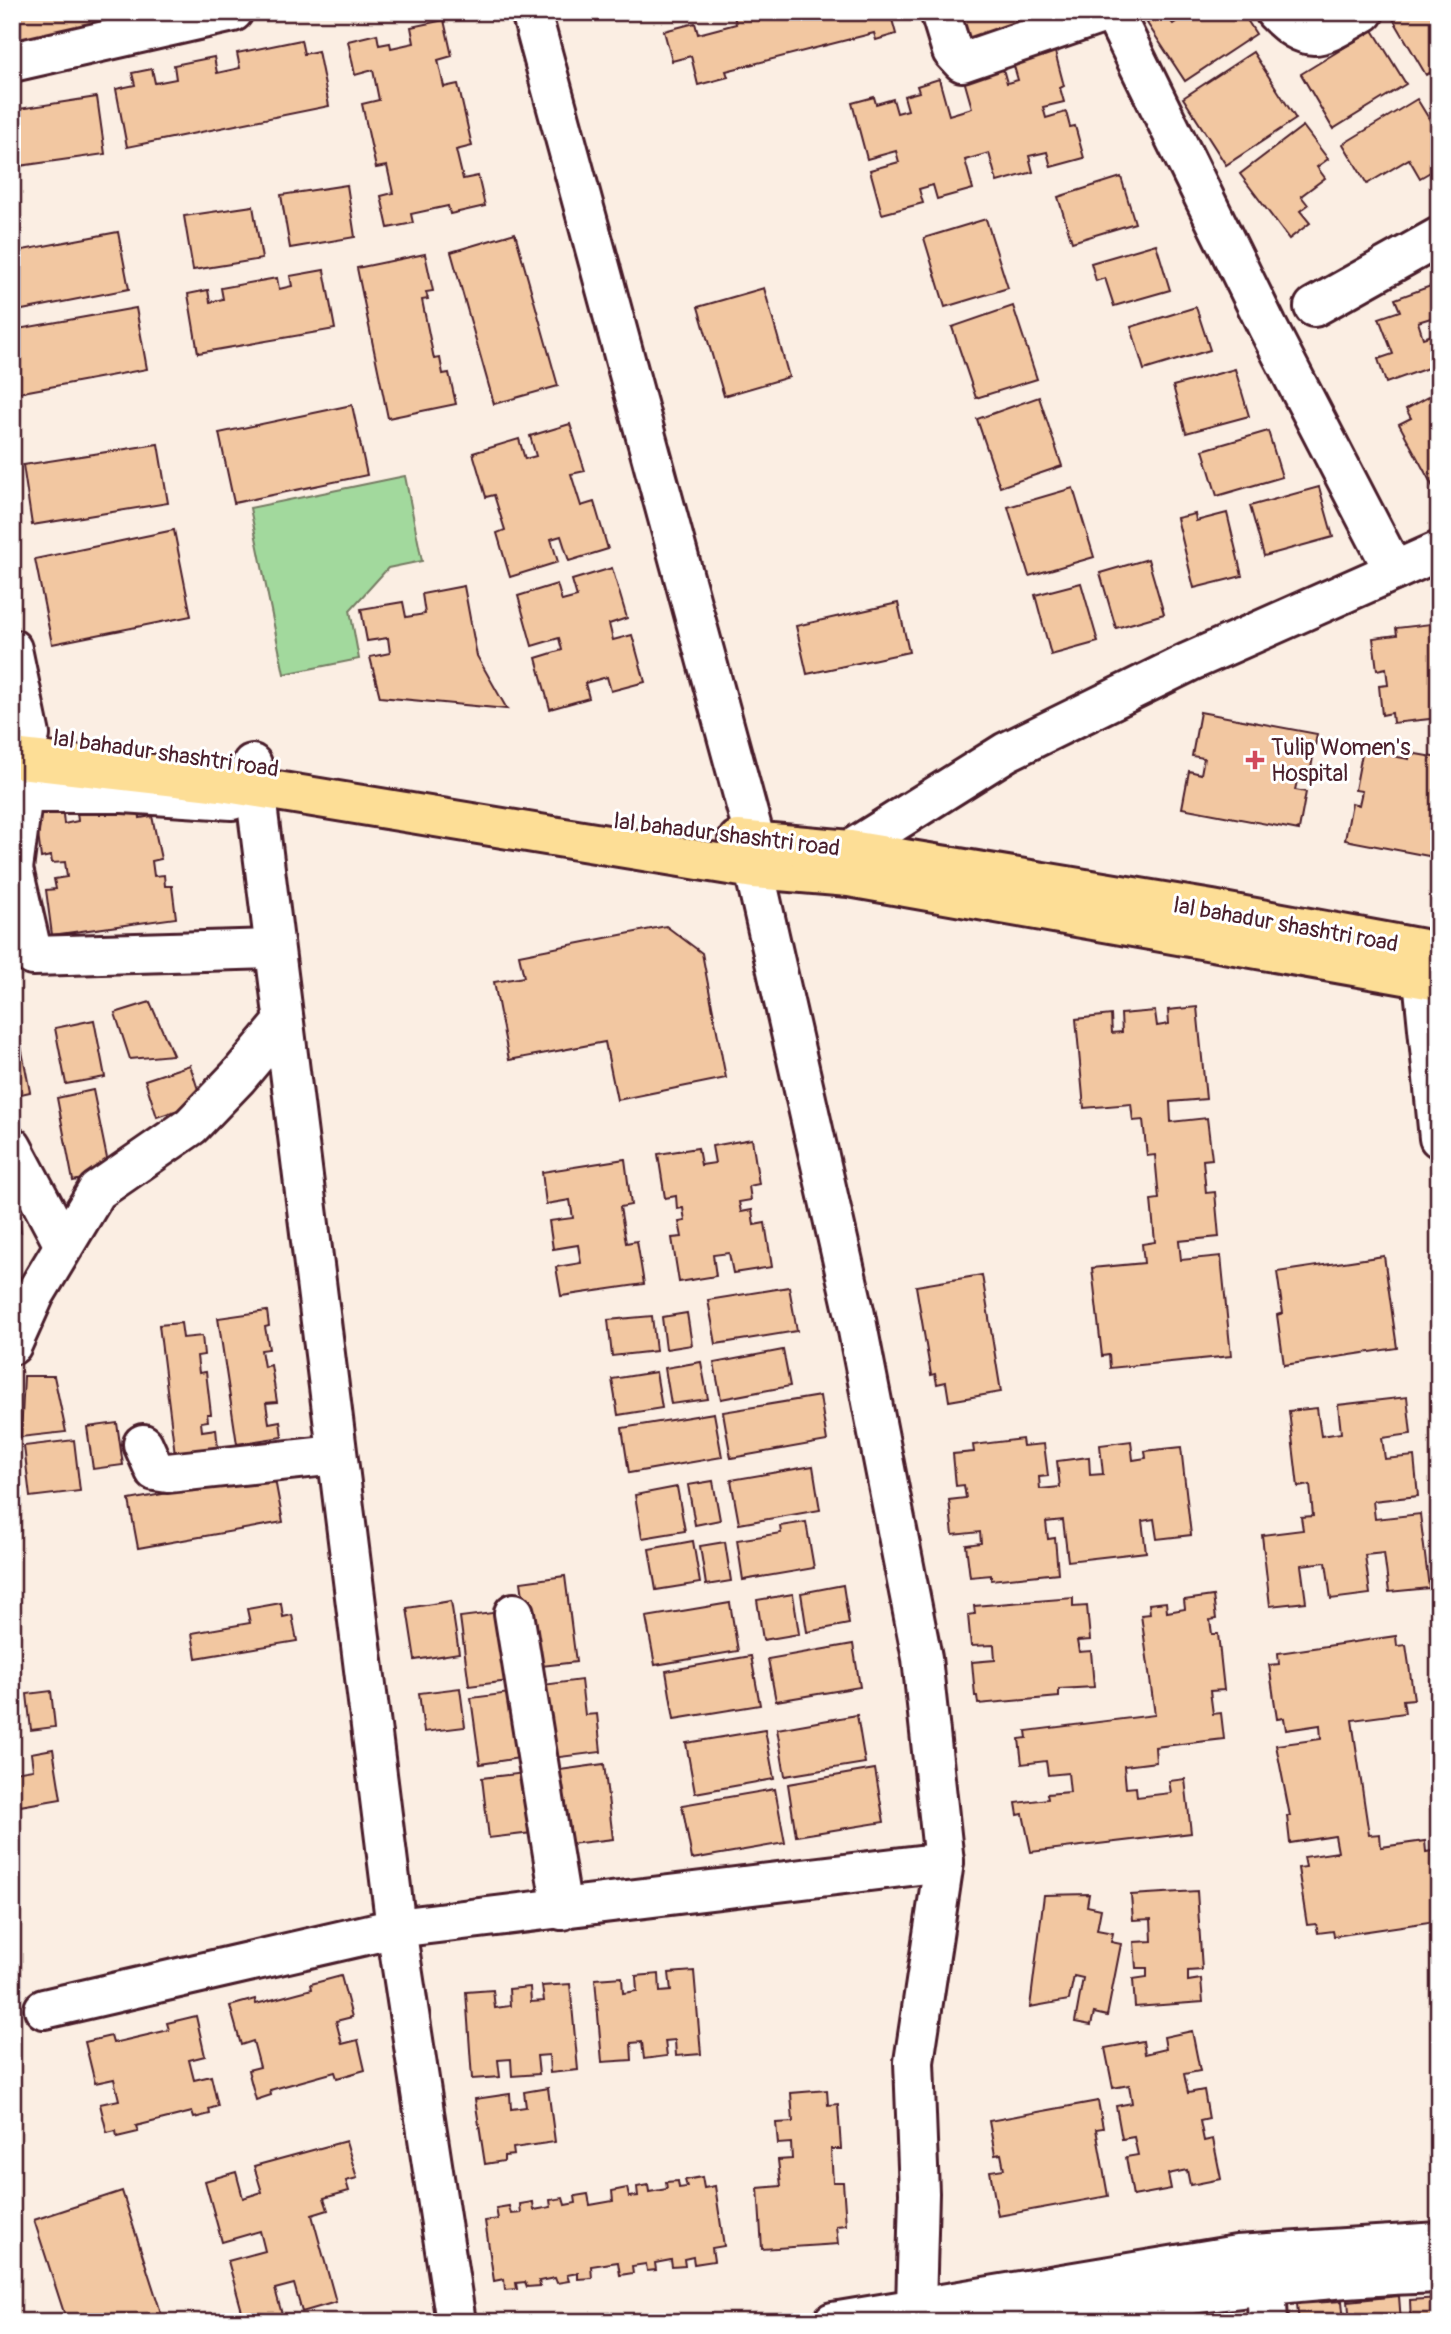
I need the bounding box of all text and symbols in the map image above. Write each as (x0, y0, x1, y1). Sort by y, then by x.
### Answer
street label: lal bahadur shashtri road (51, 723, 281, 784)
place label: Tulip Women's Hospital (1271, 733, 1411, 788)
marker: Tulip Women's Hospital (1245, 750, 1265, 770)
street label: lal bahadur shashtri road (612, 806, 842, 863)
street label: lal bahadur shashtri road (1171, 890, 1401, 959)

